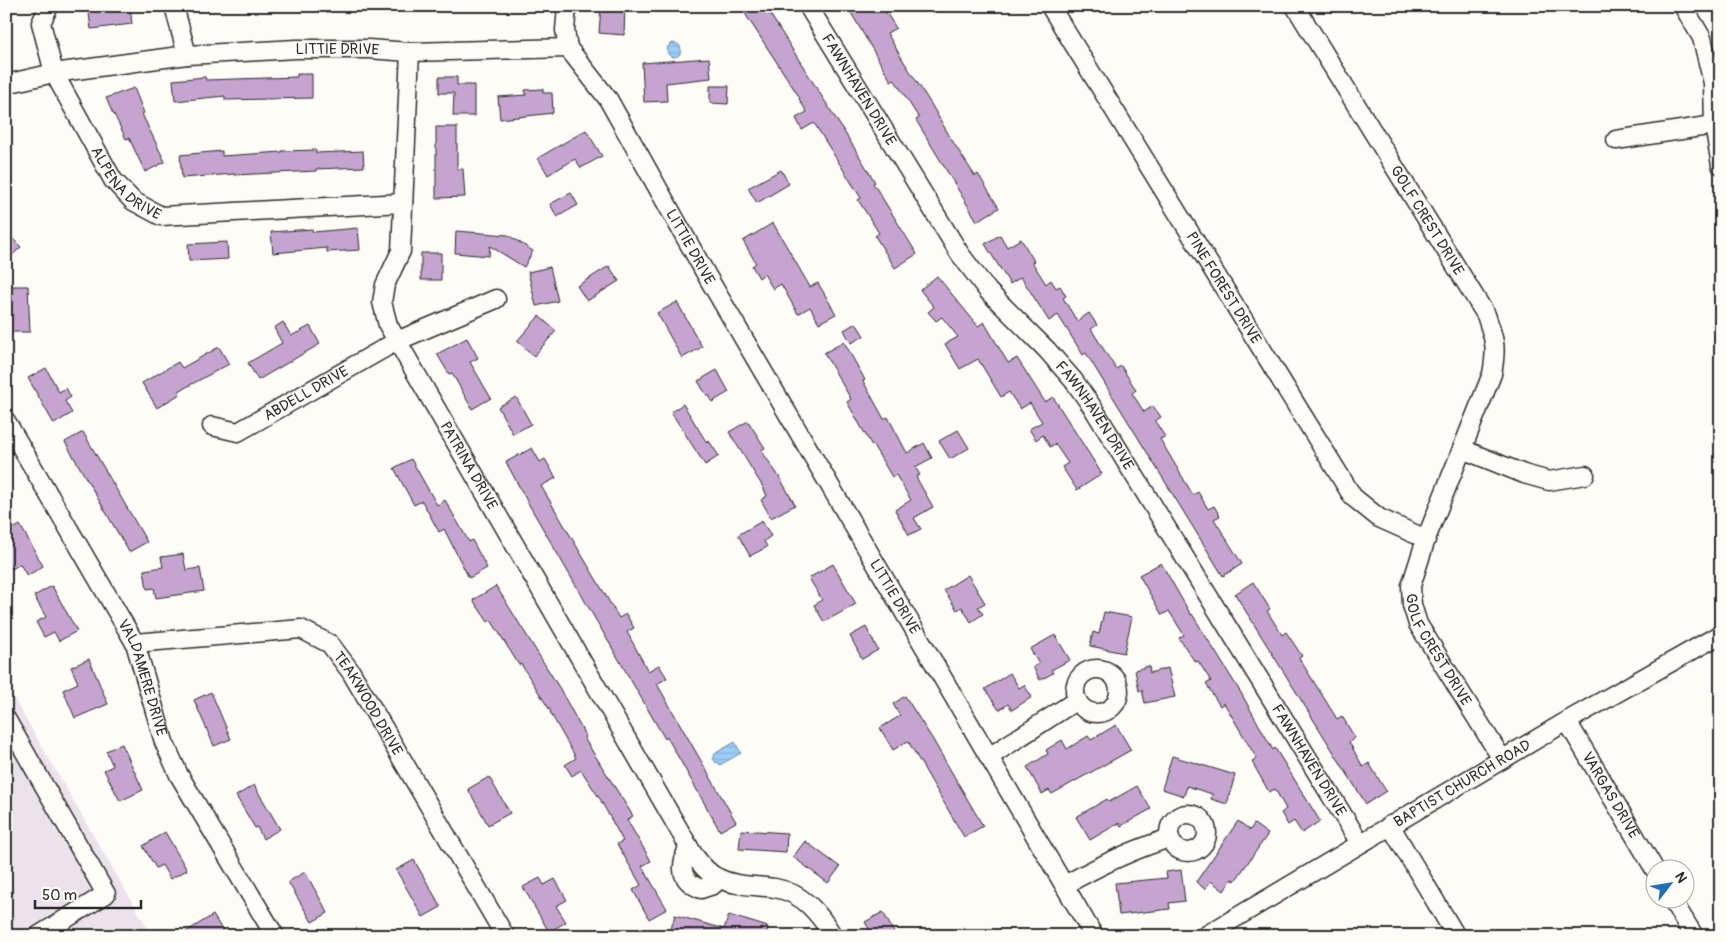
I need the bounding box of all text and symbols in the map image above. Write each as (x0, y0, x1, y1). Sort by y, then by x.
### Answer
street label: FAWNHAVEN DRIVE (817, 30, 900, 149)
street label: LITTIE DRIVE (295, 40, 380, 60)
street label: ALPENA DRIVE (86, 143, 165, 224)
street label: GOLF CREST DRIVE (1386, 162, 1468, 279)
street label: LITTIE DRIVE (662, 206, 719, 289)
street label: PINE FOREST DRIVE (1182, 228, 1265, 348)
street label: FAWNHAVEN DRIVE (1051, 357, 1138, 474)
street label: ABDELL DRIVE (261, 362, 352, 425)
street label: PATRINA DRIVE (436, 418, 502, 513)
street label: LITTIE DRIVE (865, 556, 924, 638)
street label: GOLF CREST DRIVE (1401, 593, 1475, 709)
street label: VALDAMERE DRIVE (113, 616, 171, 739)
street label: TEAKWOOD DRIVE (329, 648, 407, 759)
street label: FAWNHAVEN DRIVE (1267, 701, 1350, 820)
street label: BAPTIST CHURCH ROAD (1390, 736, 1534, 832)
street label: VARGAS DRIVE (1577, 749, 1643, 842)
north arrow (1644, 860, 1694, 910)
text: N (1671, 869, 1690, 886)
scale bar (35, 877, 141, 909)
text: 50 m (42, 886, 77, 905)

